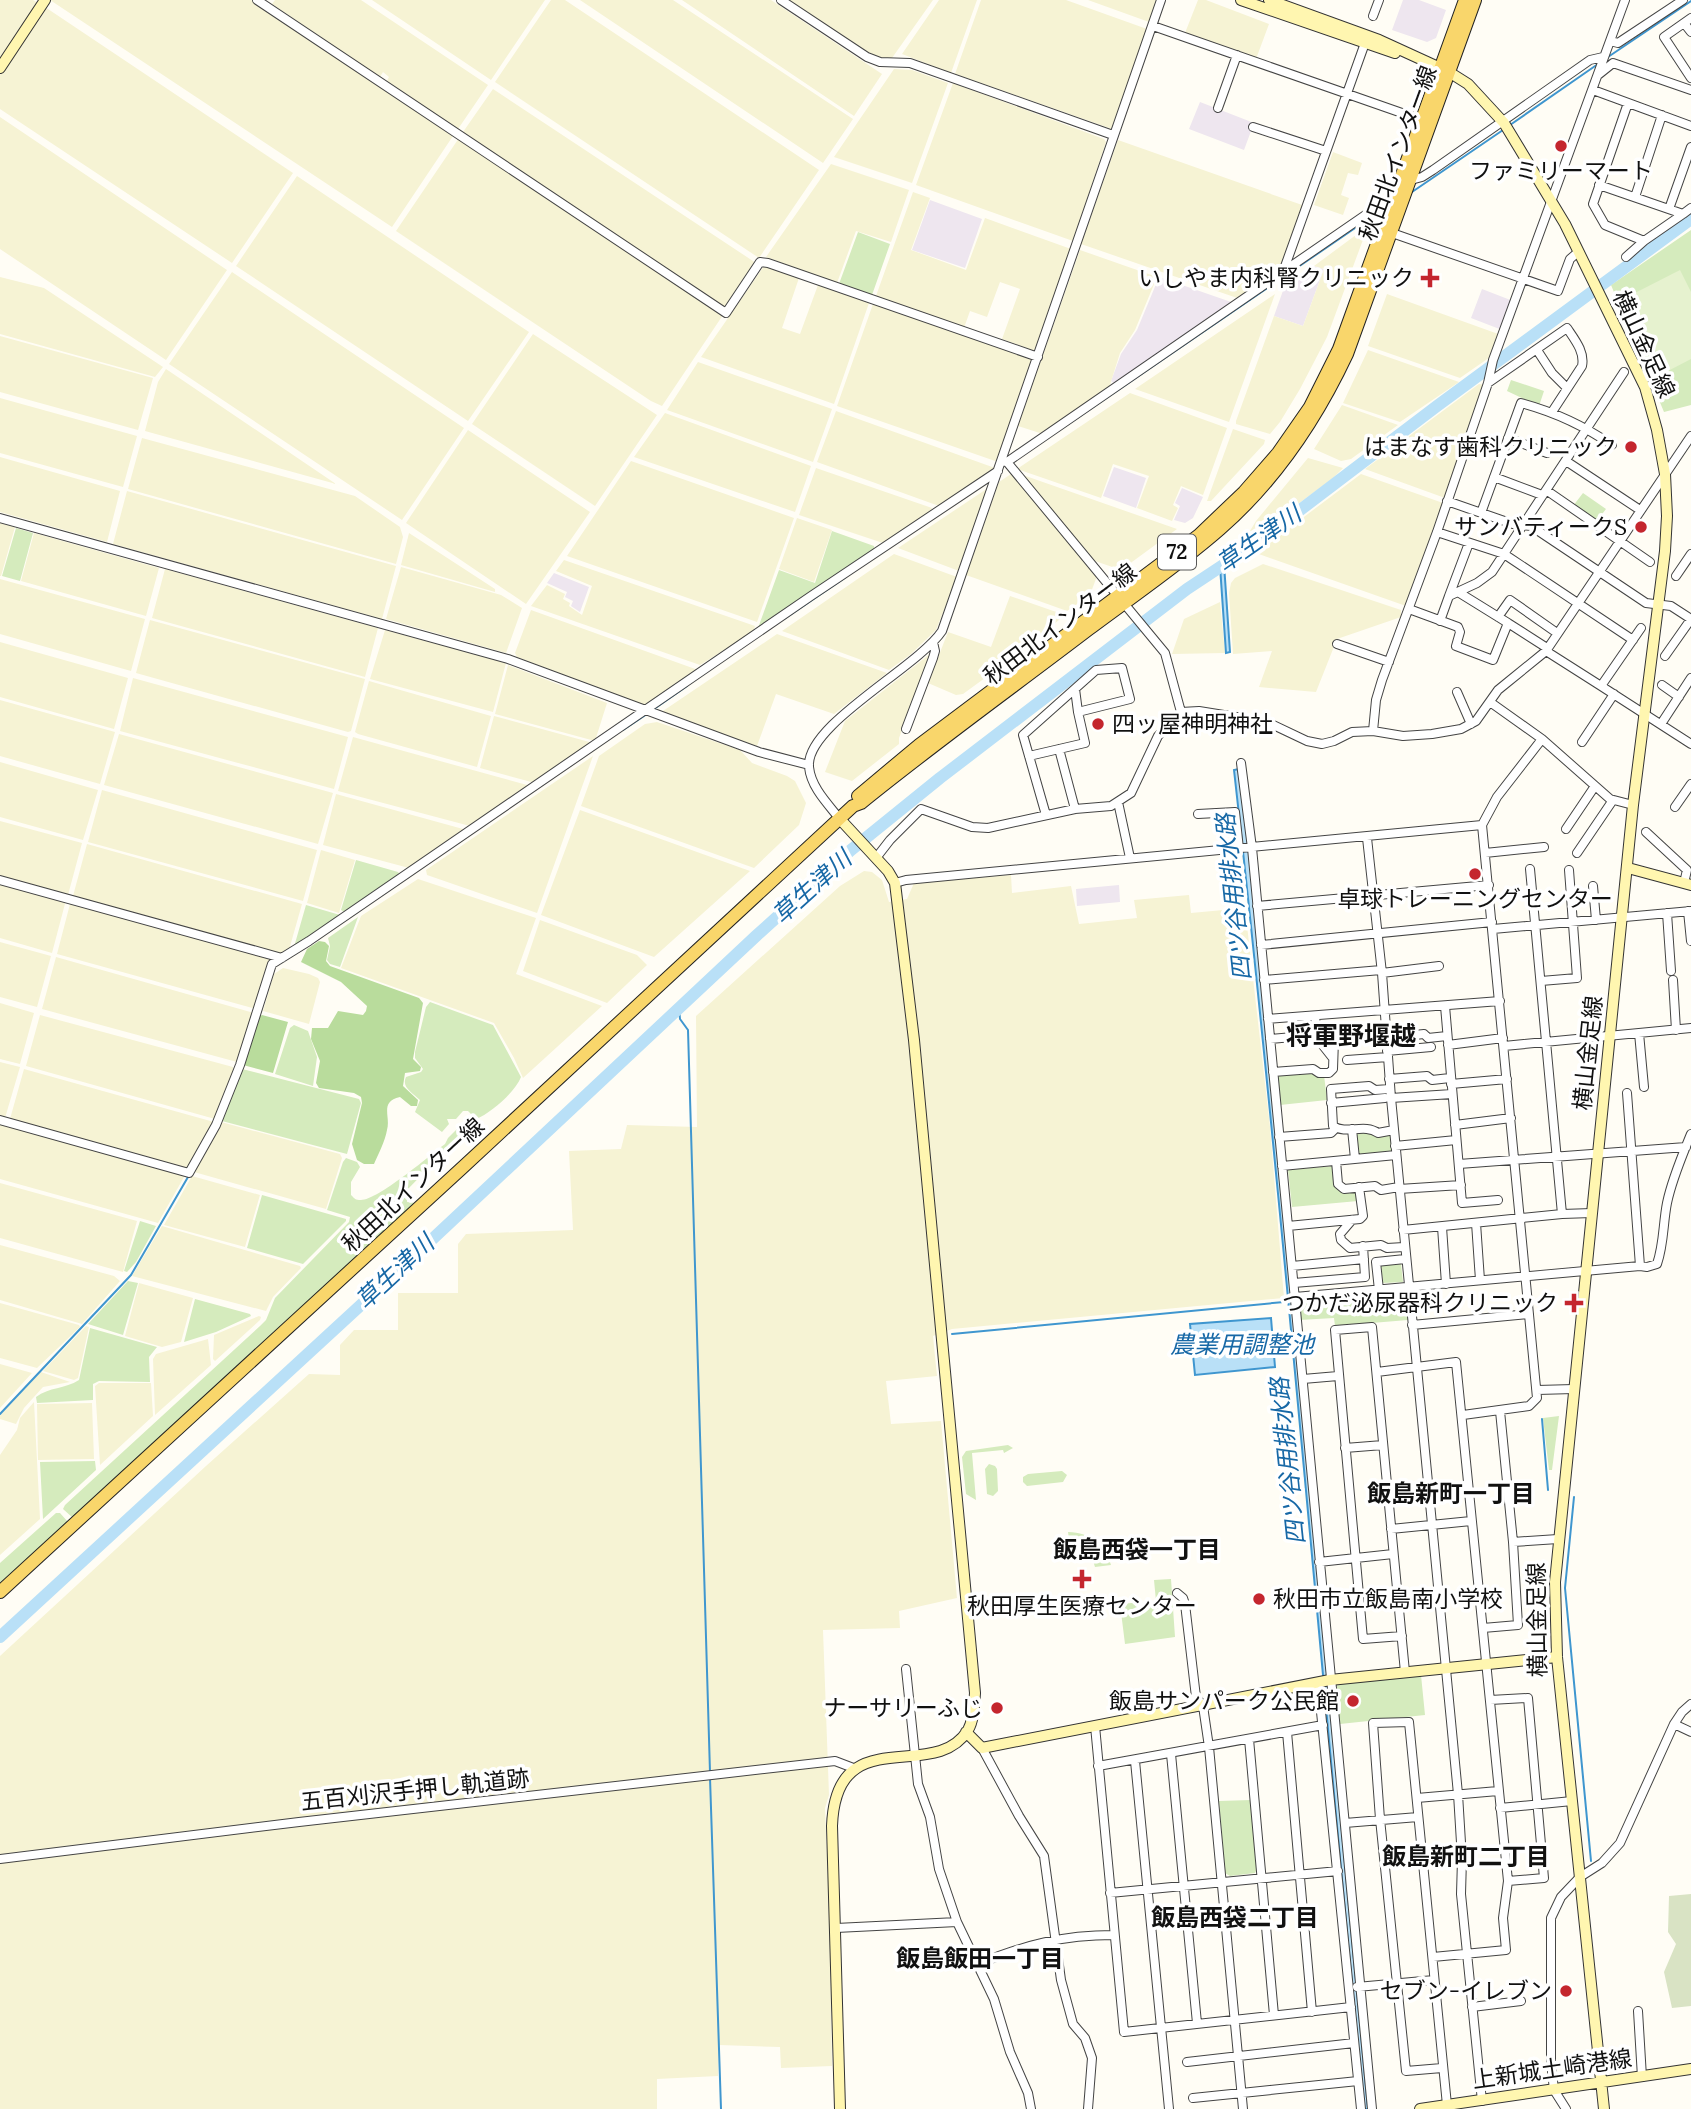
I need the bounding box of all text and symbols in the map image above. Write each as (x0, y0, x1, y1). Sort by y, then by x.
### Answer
street label: 秋田北インター線 (1352, 61, 1443, 244)
marker: ファミリーマート (1553, 138, 1569, 154)
place label: ファミリーマート (1469, 156, 1653, 185)
place label: いしやま内科腎クリニック (1138, 263, 1414, 292)
marker: いしやま内科腎クリニック (1420, 268, 1440, 288)
street label: 横山金足線 (1607, 286, 1682, 402)
place label: はまなす歯科クリニック (1364, 432, 1617, 461)
marker: はまなす歯科クリニック (1623, 439, 1639, 455)
water label: 草生津川 (1211, 497, 1309, 579)
place label: サンバティークS (1454, 512, 1627, 541)
marker: サンバティークS (1633, 519, 1649, 535)
road number: 72 (1158, 534, 1196, 570)
street label: 秋田北インター線 (977, 557, 1142, 691)
place label: 四ッ屋神明神社 (1112, 709, 1273, 738)
marker: 四ッ屋神明神社 (1090, 716, 1106, 732)
water label: 四ツ谷用排水路 (1209, 810, 1258, 982)
water label: 草生津川 (766, 841, 860, 930)
marker: 卓球トレーニングセンター (1467, 866, 1483, 882)
place label: 卓球トレーニングセンター (1337, 884, 1613, 913)
street label: 横山金足線 (1567, 994, 1608, 1112)
district label: 将軍野堰越 (1286, 1019, 1416, 1052)
street label: 秋田北インター線 (335, 1111, 490, 1258)
water label: 草生津川 (349, 1226, 443, 1316)
place label: つかだ泌尿器科クリニック (1282, 1288, 1558, 1317)
marker: つかだ泌尿器科クリニック (1564, 1293, 1584, 1313)
water label: 農業用調整池 (1170, 1329, 1316, 1360)
water label: 四ツ谷用排水路 (1263, 1374, 1312, 1546)
district label: 飯島新町一丁目 (1367, 1478, 1535, 1509)
district label: 飯島西袋一丁目 (1053, 1534, 1221, 1565)
street label: 横山金足線 (1521, 1562, 1552, 1678)
marker: 秋田厚生医療センター (1072, 1569, 1092, 1589)
place label: 秋田市立飯島南小学校 (1273, 1584, 1503, 1613)
place label: 秋田厚生医療センター (967, 1591, 1197, 1620)
marker: 秋田市立飯島南小学校 (1251, 1591, 1267, 1607)
place label: 飯島サンパーク公民館 (1109, 1686, 1339, 1715)
place label: ナーサリーふじ (823, 1693, 983, 1722)
marker: 飯島サンパーク公民館 (1345, 1693, 1361, 1709)
marker: ナーサリーふじ (989, 1700, 1005, 1716)
street label: 五百刈沢手押し軌道跡 (299, 1763, 531, 1816)
district label: 飯島新町二丁目 (1382, 1841, 1550, 1872)
district label: 飯島西袋二丁目 (1151, 1902, 1319, 1933)
district label: 飯島飯田一丁目 (896, 1943, 1064, 1974)
place label: セブン-イレブン (1380, 1976, 1552, 2005)
marker: セブン-イレブン (1558, 1983, 1574, 1999)
street label: 上新城土崎港線 (1470, 2043, 1634, 2094)

